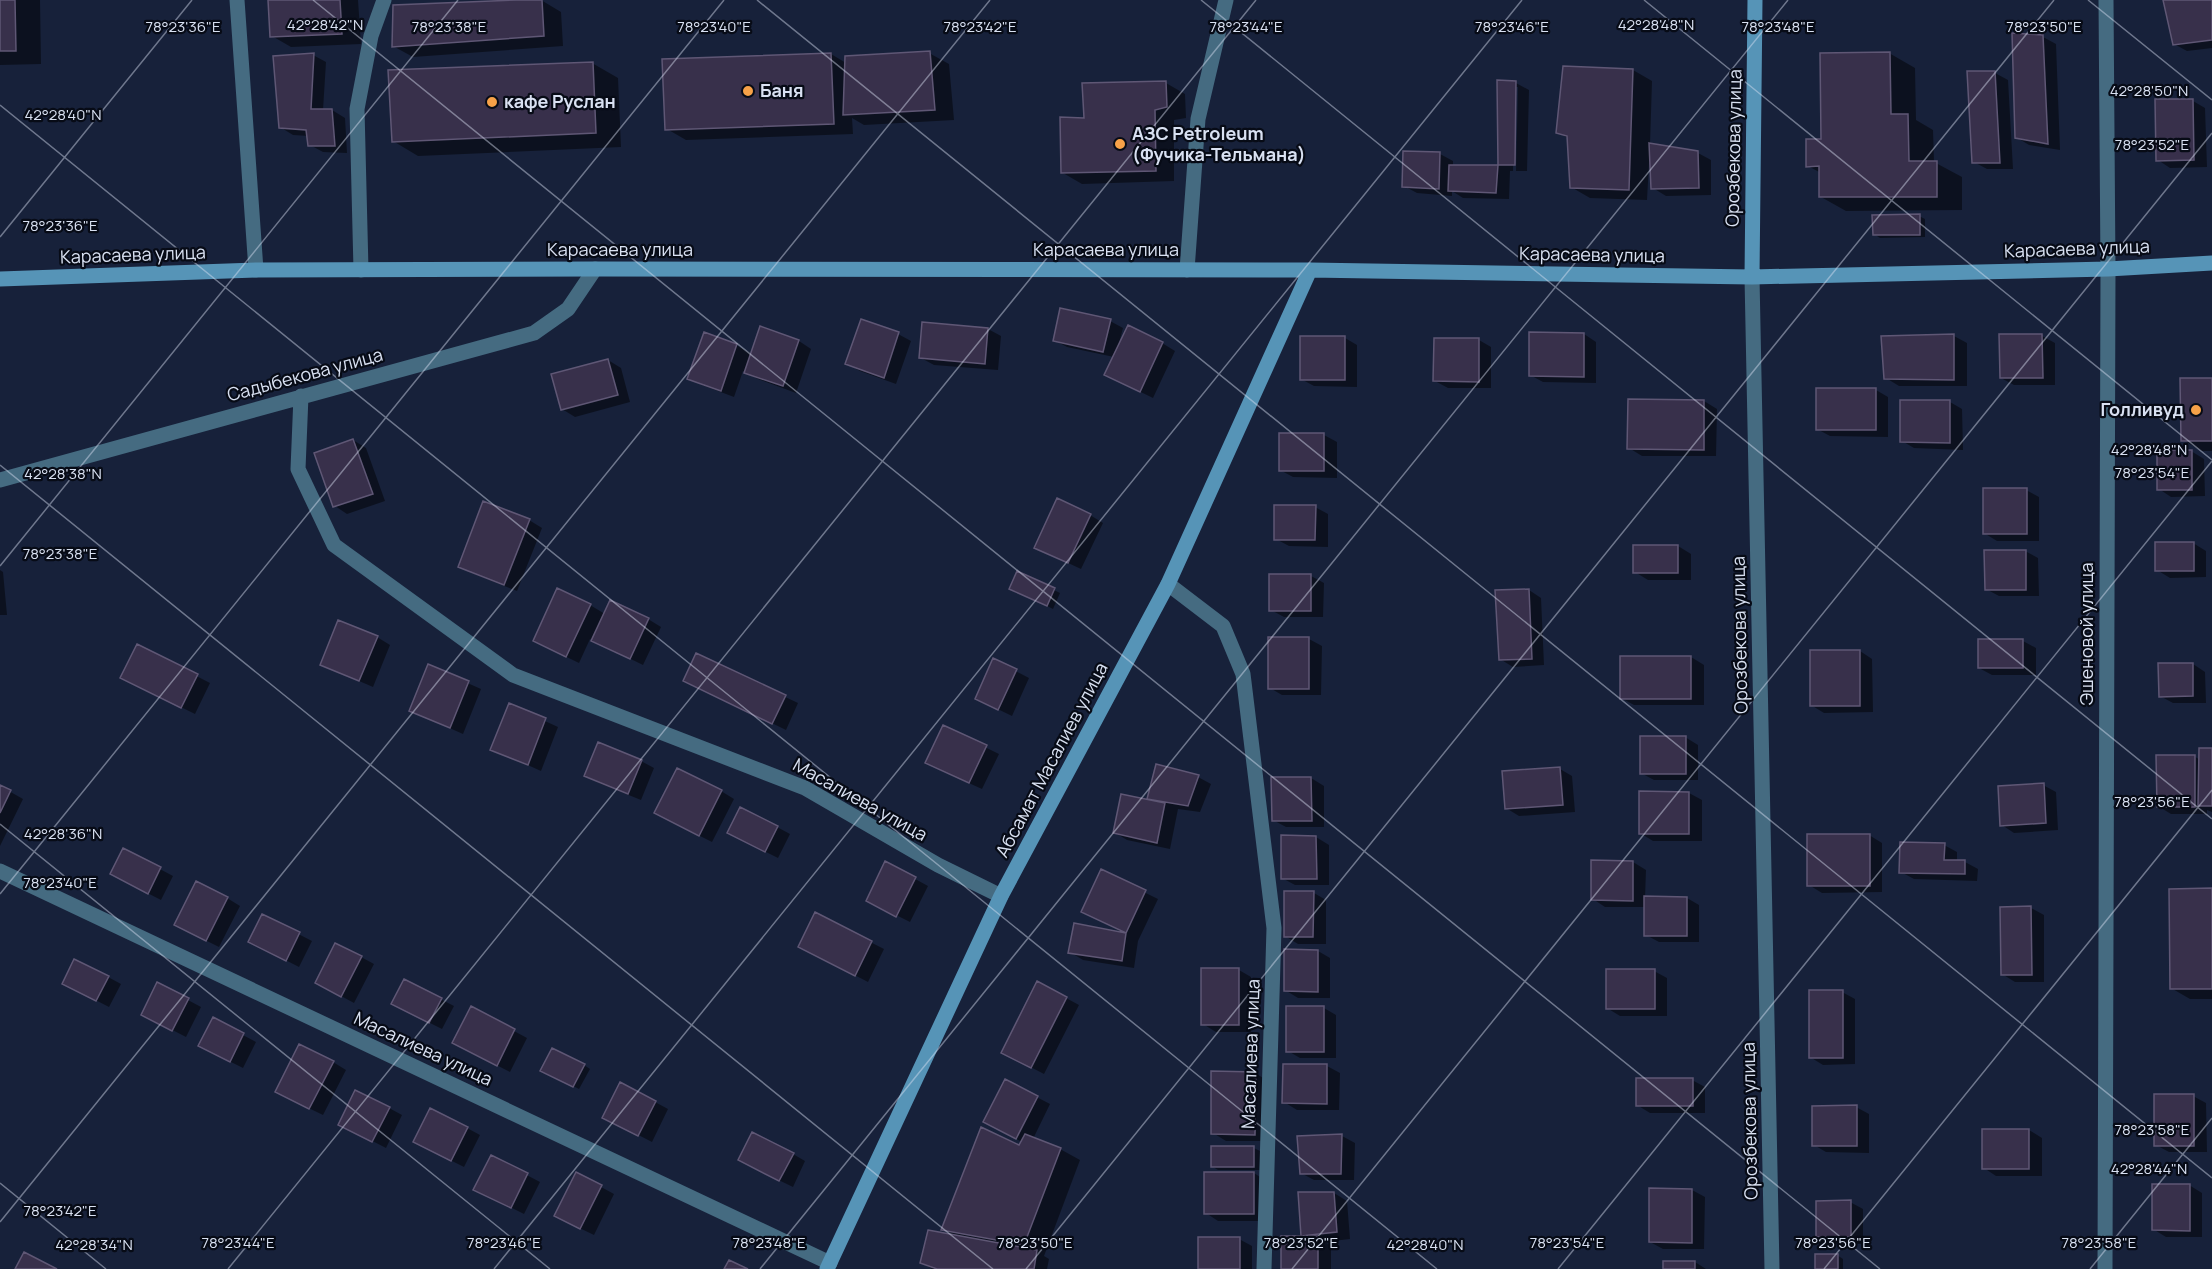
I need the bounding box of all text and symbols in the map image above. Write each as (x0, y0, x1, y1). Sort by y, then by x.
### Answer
text: 42°28'42"N (287, 14, 363, 35)
text: 42°28'48"N (1618, 14, 1694, 35)
text: 78°23'36"E (145, 16, 221, 37)
text: 78°23'38"E (412, 16, 486, 37)
text: 78°23'40"E (677, 16, 751, 37)
text: 78°23'42"E (943, 16, 1017, 37)
text: 78°23'44"E (1209, 16, 1283, 37)
text: 78°23'46"E (1475, 16, 1549, 37)
text: 78°23'48"E (1741, 16, 1815, 37)
text: 78°23'50"E (2006, 16, 2082, 37)
street label: Орозбекова улица (1720, 69, 1746, 227)
place label: Баня (760, 78, 804, 102)
text: 42°28'50"N (2110, 80, 2188, 101)
marker: Баня (741, 84, 755, 98)
place label: кафе Руслан (504, 89, 616, 113)
marker: кафе Руслан (485, 95, 499, 109)
text: 42°28'40"N (25, 104, 101, 125)
place label: АЗС Petroleum (Фучика-Тельмана) (1132, 121, 1306, 166)
text: 78°23'52"E (2115, 134, 2189, 155)
marker: АЗС Petroleum (Фучика-Тельмана) (1113, 137, 1127, 151)
text: 78°23'36"E (22, 215, 98, 236)
street label: Карасаева улица (2004, 233, 2150, 263)
street label: Карасаева улица (547, 237, 693, 261)
street label: Карасаева улица (1033, 237, 1179, 261)
street label: Карасаева улица (60, 239, 206, 269)
street label: Карасаева улица (1519, 241, 1665, 267)
street label: Садыбекова улица (224, 342, 385, 406)
place label: Голливуд (2101, 397, 2184, 421)
marker: Голливуд (2189, 403, 2203, 417)
text: 42°28'48"N (2111, 439, 2187, 460)
text: 78°23'54"E (2115, 462, 2189, 483)
text: 42°28'38"N (24, 463, 102, 484)
text: 78°23'38"E (23, 543, 97, 564)
street label: Орозбекова улица (1726, 556, 1752, 714)
street label: Эшеновой улица (2074, 562, 2098, 706)
street label: Абсамат Масалиев улица (990, 658, 1113, 861)
street label: Масалиева улица (789, 752, 932, 846)
text: 78°23'56"E (2114, 791, 2190, 812)
text: 42°28'36"N (24, 823, 102, 844)
text: 78°23'40"E (23, 872, 97, 893)
street label: Масалиева улица (1235, 978, 1265, 1129)
street label: Масалиева улица (350, 1005, 497, 1091)
street label: Орозбекова улица (1736, 1042, 1762, 1200)
text: 78°23'58"E (2115, 1119, 2189, 1140)
text: 42°28'44"N (2111, 1158, 2187, 1179)
text: 78°23'42"E (23, 1200, 97, 1221)
text: 78°23'44"E (201, 1232, 275, 1253)
text: 78°23'46"E (467, 1232, 541, 1253)
text: 78°23'48"E (732, 1232, 806, 1253)
text: 78°23'50"E (997, 1232, 1073, 1253)
text: 78°23'52"E (1264, 1232, 1338, 1253)
text: 78°23'54"E (1530, 1232, 1604, 1253)
text: 78°23'56"E (1795, 1232, 1871, 1253)
text: 78°23'58"E (2062, 1232, 2136, 1253)
text: 42°28'34"N (55, 1234, 133, 1255)
text: 42°28'40"N (1387, 1234, 1463, 1255)

